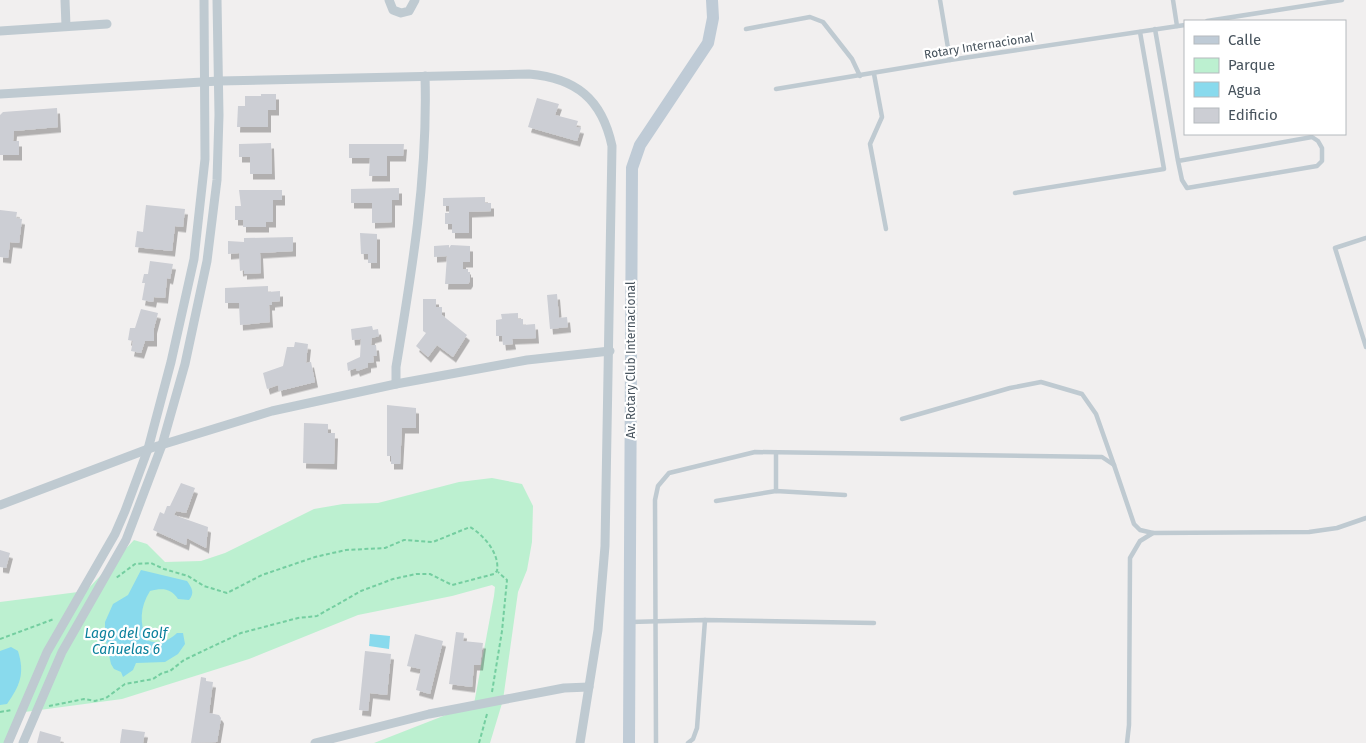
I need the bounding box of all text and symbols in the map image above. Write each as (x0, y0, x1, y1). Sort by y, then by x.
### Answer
legend (1184, 20, 1346, 135)
street label: Rotary Internacional (923, 30, 1035, 62)
text: Calle (1228, 31, 1261, 49)
text: Parque (1228, 56, 1275, 74)
text: Agua (1228, 81, 1261, 99)
text: Edificio (1228, 106, 1278, 124)
street label: Av. Rotary Club Internacional (624, 281, 638, 438)
water label: Lago del Golf Cañuelas 6 (85, 625, 170, 658)

